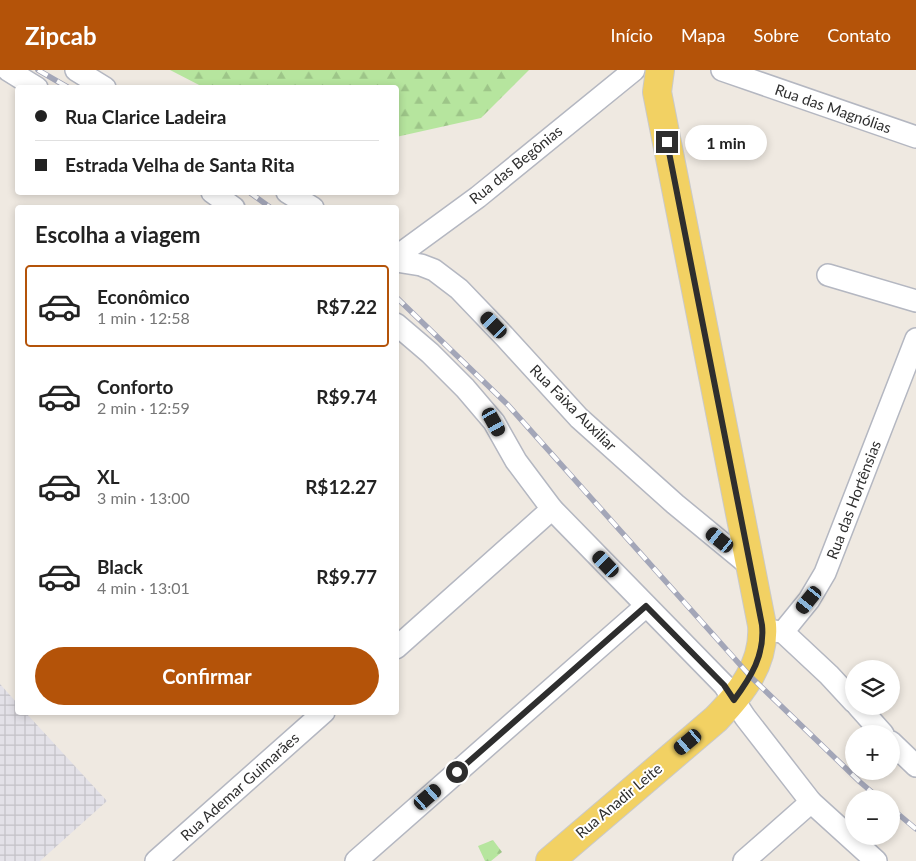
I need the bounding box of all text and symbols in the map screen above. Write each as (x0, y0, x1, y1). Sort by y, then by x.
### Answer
text: Zipcab (25, 21, 97, 50)
text: Início (611, 24, 653, 46)
text: Mapa (681, 24, 725, 46)
text: Sobre (753, 24, 799, 46)
text: Contato (827, 24, 891, 46)
street label: Rua das Magnólias (773, 80, 894, 136)
text: Rua Clarice Ladeira (65, 105, 226, 128)
street label: Rua das Begônias (465, 121, 566, 207)
callout: 1 min (684, 124, 767, 160)
route end (656, 131, 678, 153)
text: 1 min (706, 133, 746, 152)
text: Estrada Velha de Santa Rita (65, 153, 295, 176)
text: Escolha a viagem (35, 221, 201, 248)
icon: car (37, 284, 82, 329)
text: Econômico (97, 285, 190, 308)
text: R$7.22 (316, 295, 377, 318)
text: 1 min · 12:58 (97, 308, 190, 327)
car (478, 309, 509, 341)
street label: Rua Faixa Auxiliar (527, 360, 621, 455)
icon: car (37, 374, 82, 419)
text: Conforto (97, 375, 173, 398)
text: R$9.74 (316, 385, 377, 408)
text: 2 min · 12:59 (97, 398, 190, 417)
car (480, 405, 507, 439)
street label: Rua das Hortênsias (822, 438, 884, 562)
icon: car (37, 464, 82, 509)
text: XL (97, 465, 120, 488)
text: R$12.27 (305, 475, 377, 498)
text: 3 min · 13:00 (97, 488, 190, 507)
car (703, 525, 736, 555)
car (590, 548, 621, 580)
icon: car (37, 554, 82, 599)
text: Black (97, 555, 143, 578)
text: R$9.77 (316, 565, 377, 588)
text: 4 min · 13:01 (97, 578, 190, 597)
car (793, 584, 824, 616)
button: Confirmar (35, 647, 379, 705)
map controls (845, 660, 900, 845)
button: layers (845, 660, 900, 715)
button: + (845, 725, 900, 780)
car (671, 727, 704, 757)
street label: Rua Ademar Guimarães (176, 728, 302, 844)
street label: Rua Anadir Leite (572, 759, 665, 842)
route start (446, 761, 468, 783)
car (411, 781, 444, 813)
button: − (845, 790, 900, 845)

